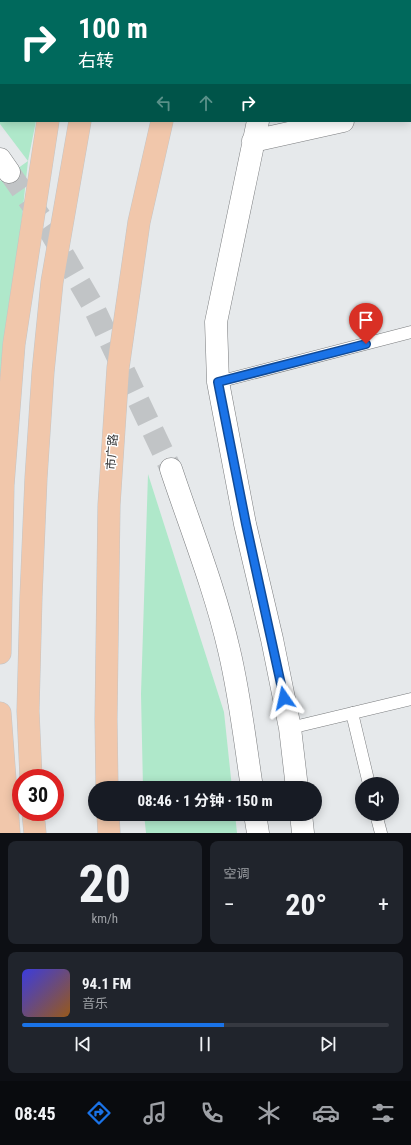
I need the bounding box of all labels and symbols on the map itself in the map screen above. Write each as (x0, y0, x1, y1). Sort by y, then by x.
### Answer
pin (349, 303, 383, 344)
street label: 市广路 (104, 434, 120, 470)
position arrow (263, 677, 305, 719)
speed limit sign: 30 (12, 769, 64, 821)

